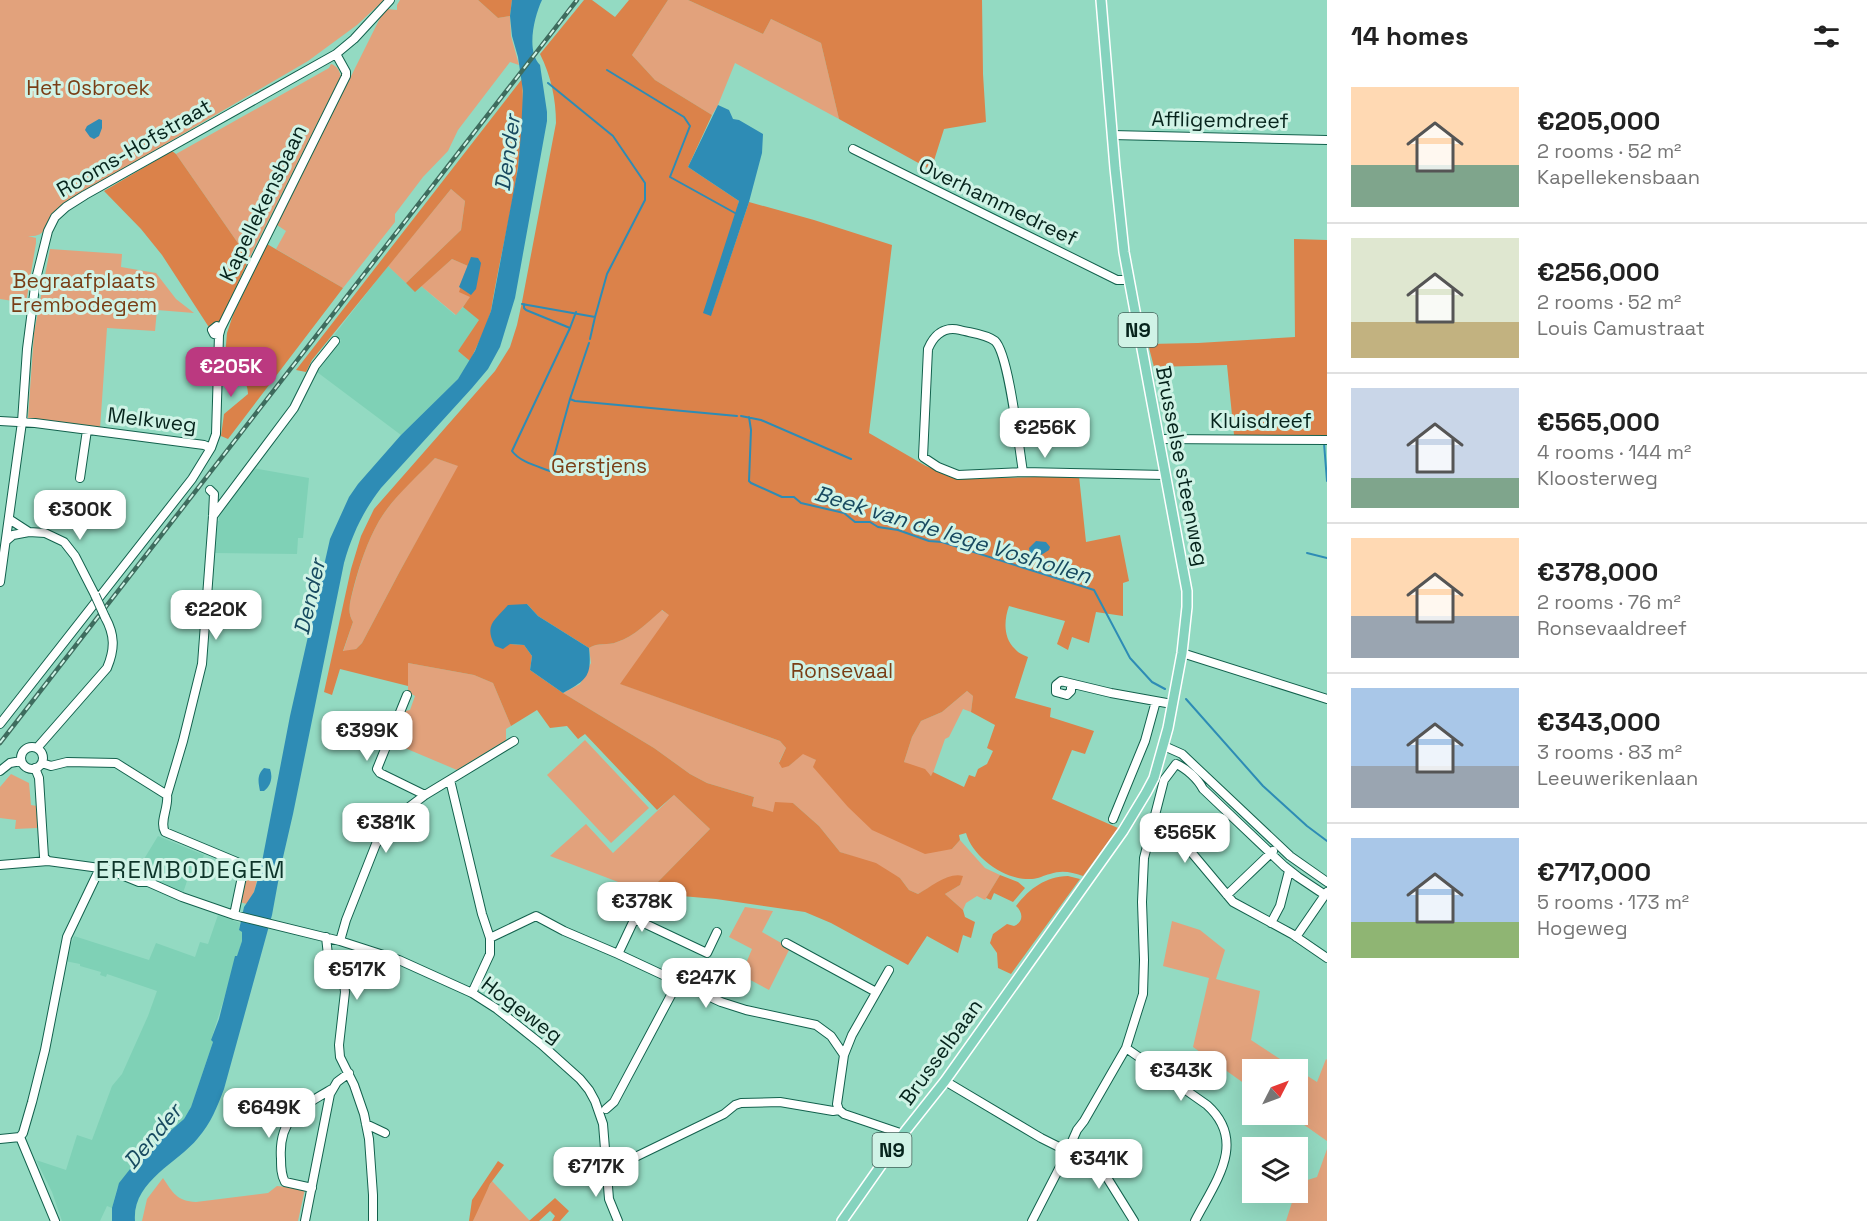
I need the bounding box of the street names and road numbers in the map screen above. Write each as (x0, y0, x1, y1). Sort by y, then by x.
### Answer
street label: Rooms-Hofstraat (51, 92, 216, 203)
street label: Affligemdreef (1151, 105, 1289, 134)
street label: Kapellekensbaan (213, 120, 312, 286)
street label: Overhammedreef (914, 151, 1082, 252)
road number: N9 (1118, 313, 1158, 347)
street label: Brusselse steenweg (1150, 363, 1215, 568)
street label: Melkweg (106, 401, 198, 438)
street label: Kluisdreef (1210, 407, 1312, 434)
street label: Hogeweg (476, 970, 568, 1049)
street label: Brusselbaan (893, 993, 988, 1110)
road number: N9 (872, 1133, 912, 1167)

